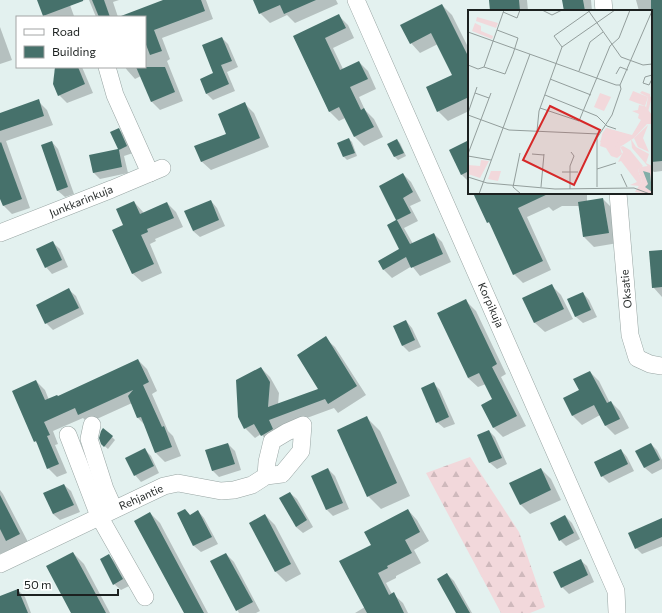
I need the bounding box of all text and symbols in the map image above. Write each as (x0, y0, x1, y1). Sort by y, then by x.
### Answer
inset map (468, 10, 652, 194)
legend (16, 16, 146, 68)
text: Road (52, 24, 80, 38)
text: Building (52, 44, 96, 58)
street label: Junkkarinkuja (47, 182, 115, 220)
street label: Oksatie (617, 269, 634, 309)
street label: Korpikuja (476, 280, 507, 329)
street label: Rehjantie (117, 481, 165, 512)
scale bar (18, 571, 118, 597)
text: 50 m (24, 577, 52, 591)

